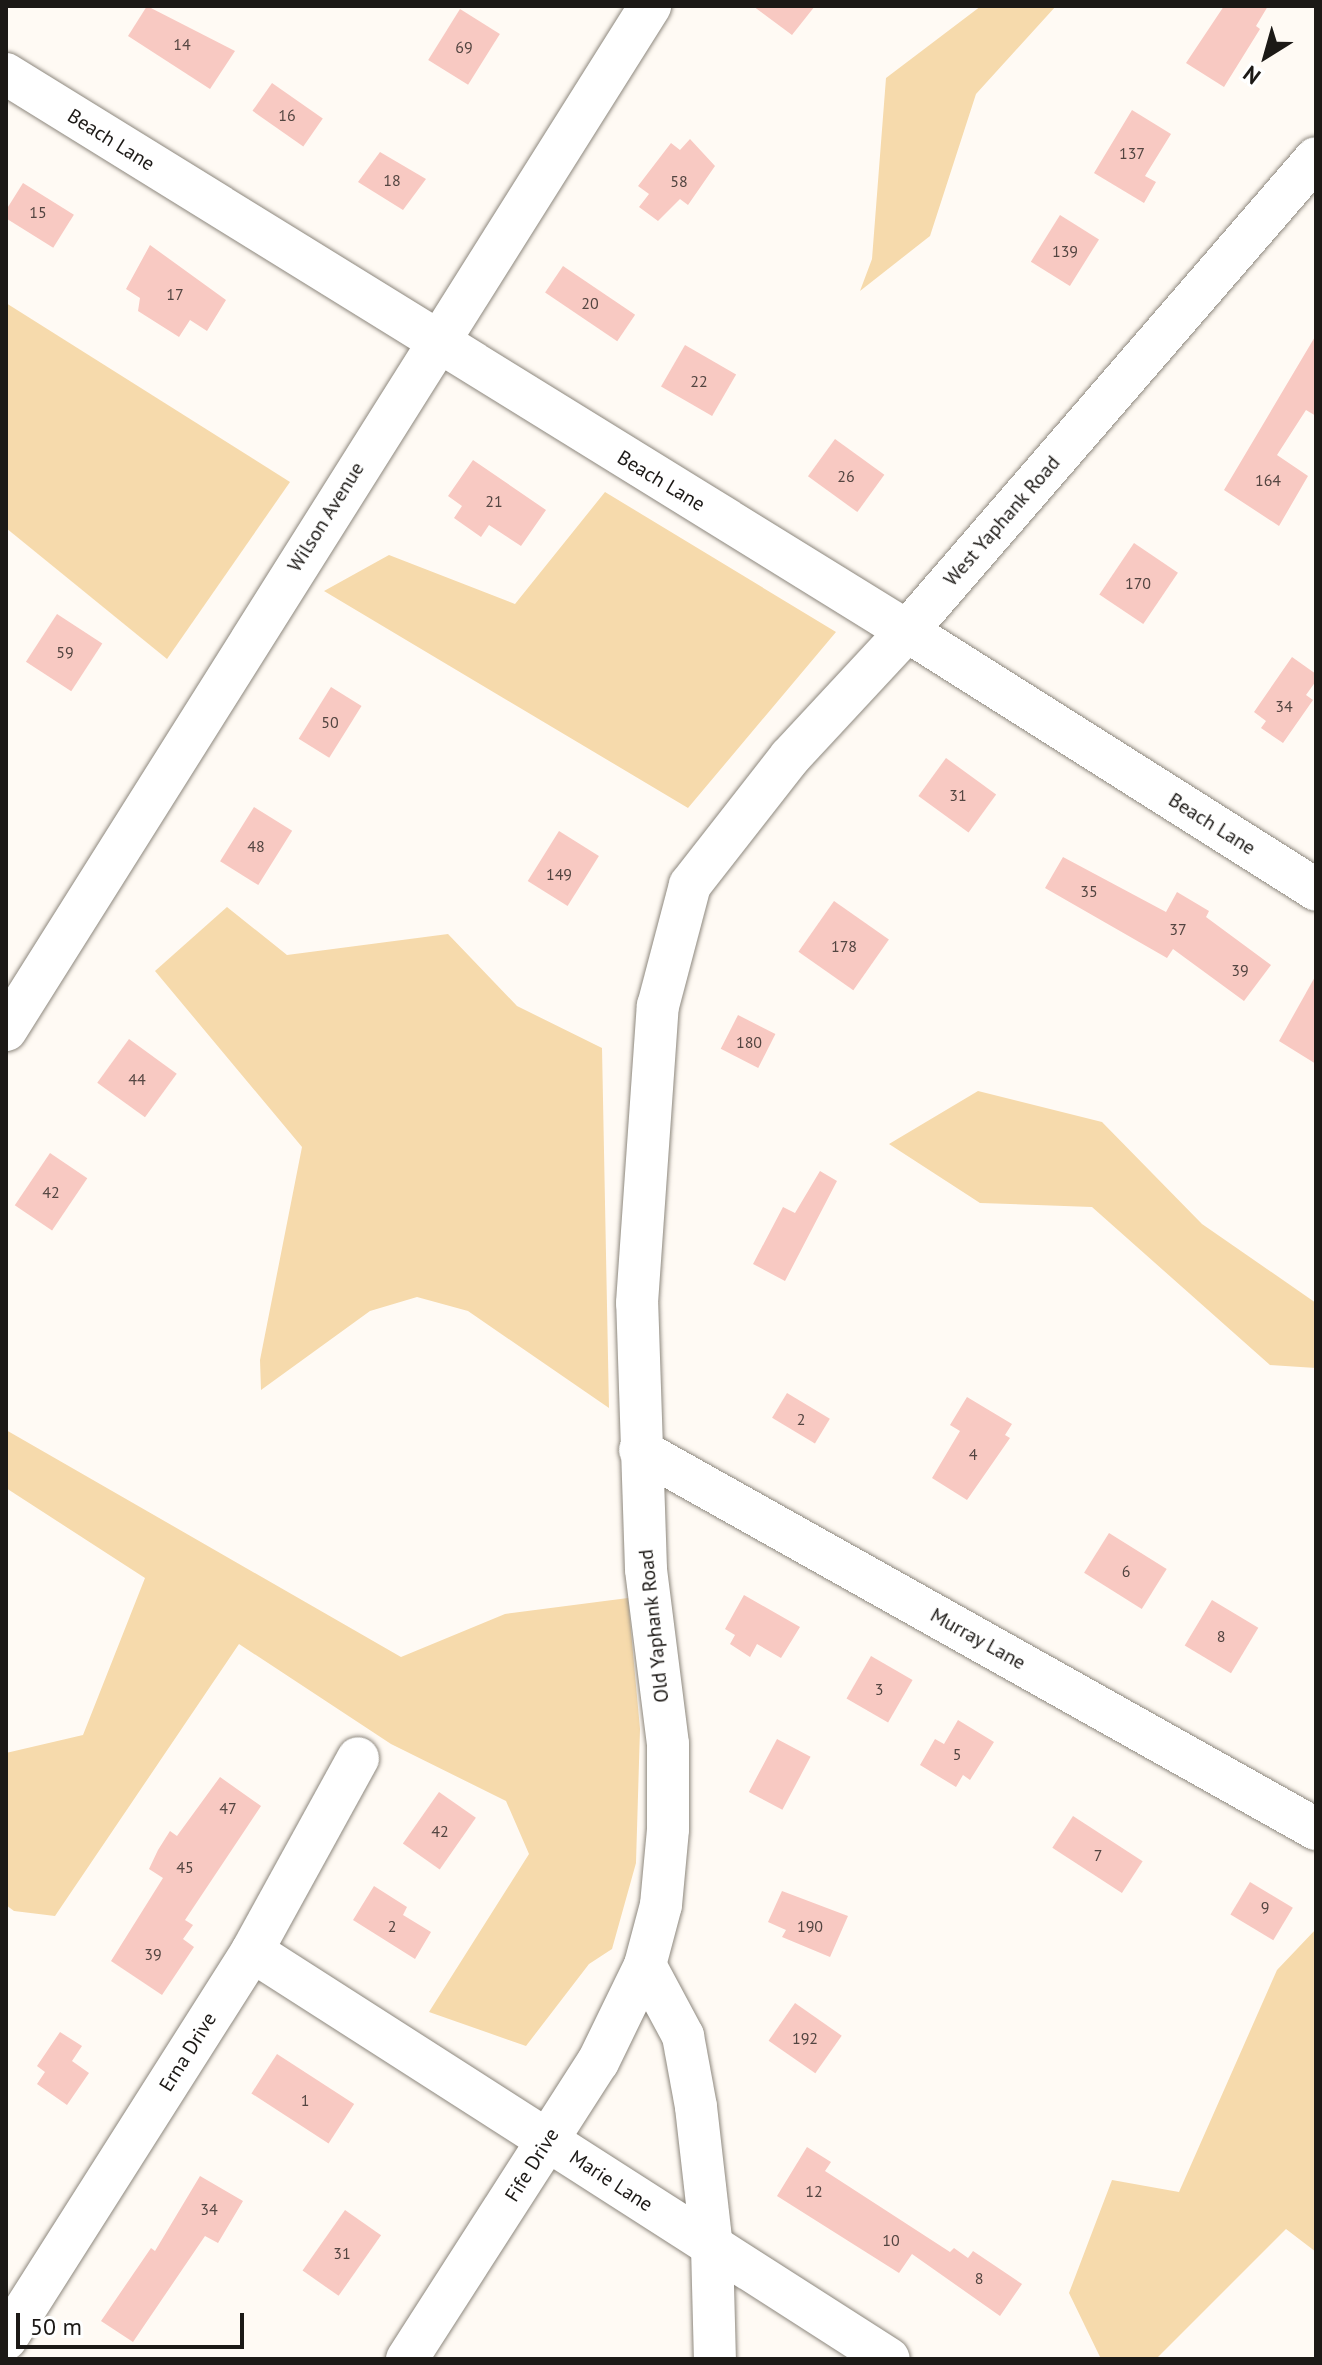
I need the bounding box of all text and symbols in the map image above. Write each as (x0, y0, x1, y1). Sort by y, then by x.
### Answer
north arrow (1226, 16, 1306, 96)
house number: 14 (173, 34, 191, 54)
house number: 69 (455, 37, 473, 57)
text: N (1237, 60, 1266, 91)
street label: Beach Lane (63, 104, 159, 176)
house number: 16 (278, 105, 296, 125)
house number: 137 (1119, 143, 1145, 163)
house number: 18 (383, 170, 401, 190)
house number: 58 (670, 171, 688, 191)
house number: 15 (29, 202, 47, 222)
house number: 139 (1052, 241, 1078, 261)
house number: 17 (166, 284, 184, 304)
house number: 20 (581, 293, 599, 313)
house number: 22 (690, 371, 708, 391)
street label: Beach Lane (613, 445, 709, 517)
street label: West Yaphank Road (939, 451, 1065, 591)
street label: Wilson Avenue (283, 457, 369, 577)
house number: 26 (837, 466, 855, 486)
house number: 164 (1255, 470, 1281, 490)
house number: 21 (485, 491, 503, 511)
house number: 170 (1125, 573, 1151, 593)
house number: 59 (56, 642, 74, 662)
house number: 34 (1275, 696, 1293, 716)
house number: 50 (321, 712, 339, 732)
house number: 31 (949, 785, 967, 805)
street label: Beach Lane (1164, 788, 1260, 860)
house number: 48 (247, 836, 265, 856)
house number: 149 (546, 864, 572, 884)
house number: 35 (1080, 881, 1098, 901)
house number: 37 (1169, 919, 1187, 939)
house number: 178 (831, 936, 857, 956)
house number: 39 (1231, 960, 1249, 980)
house number: 180 (736, 1032, 762, 1052)
house number: 44 (128, 1069, 146, 1089)
house number: 42 (42, 1182, 60, 1202)
house number: 2 (797, 1409, 805, 1429)
house number: 4 (969, 1444, 977, 1464)
street label: Old Yaphank Road (634, 1548, 674, 1704)
house number: 6 (1122, 1561, 1130, 1581)
street label: Murray Lane (926, 1603, 1030, 1675)
house number: 8 (1217, 1626, 1225, 1646)
house number: 3 (875, 1679, 883, 1699)
house number: 5 (953, 1744, 961, 1764)
house number: 47 (219, 1798, 237, 1818)
house number: 42 (431, 1821, 449, 1841)
house number: 7 (1094, 1845, 1102, 1865)
house number: 45 (176, 1857, 194, 1877)
house number: 9 (1261, 1897, 1269, 1917)
house number: 2 (388, 1916, 396, 1936)
house number: 190 (797, 1916, 823, 1936)
house number: 39 (144, 1944, 162, 1964)
street label: Erna Drive (154, 2008, 222, 2096)
house number: 192 (792, 2028, 818, 2048)
house number: 1 (301, 2090, 309, 2110)
street label: Fife Drive (500, 2124, 564, 2206)
street label: Marie Lane (565, 2145, 657, 2217)
house number: 12 (805, 2181, 823, 2201)
house number: 34 (200, 2199, 218, 2219)
house number: 10 (882, 2230, 900, 2250)
house number: 31 (333, 2243, 351, 2263)
house number: 8 (975, 2268, 983, 2288)
scale bar (20, 2297, 248, 2347)
text: 50 m (30, 2311, 82, 2342)

